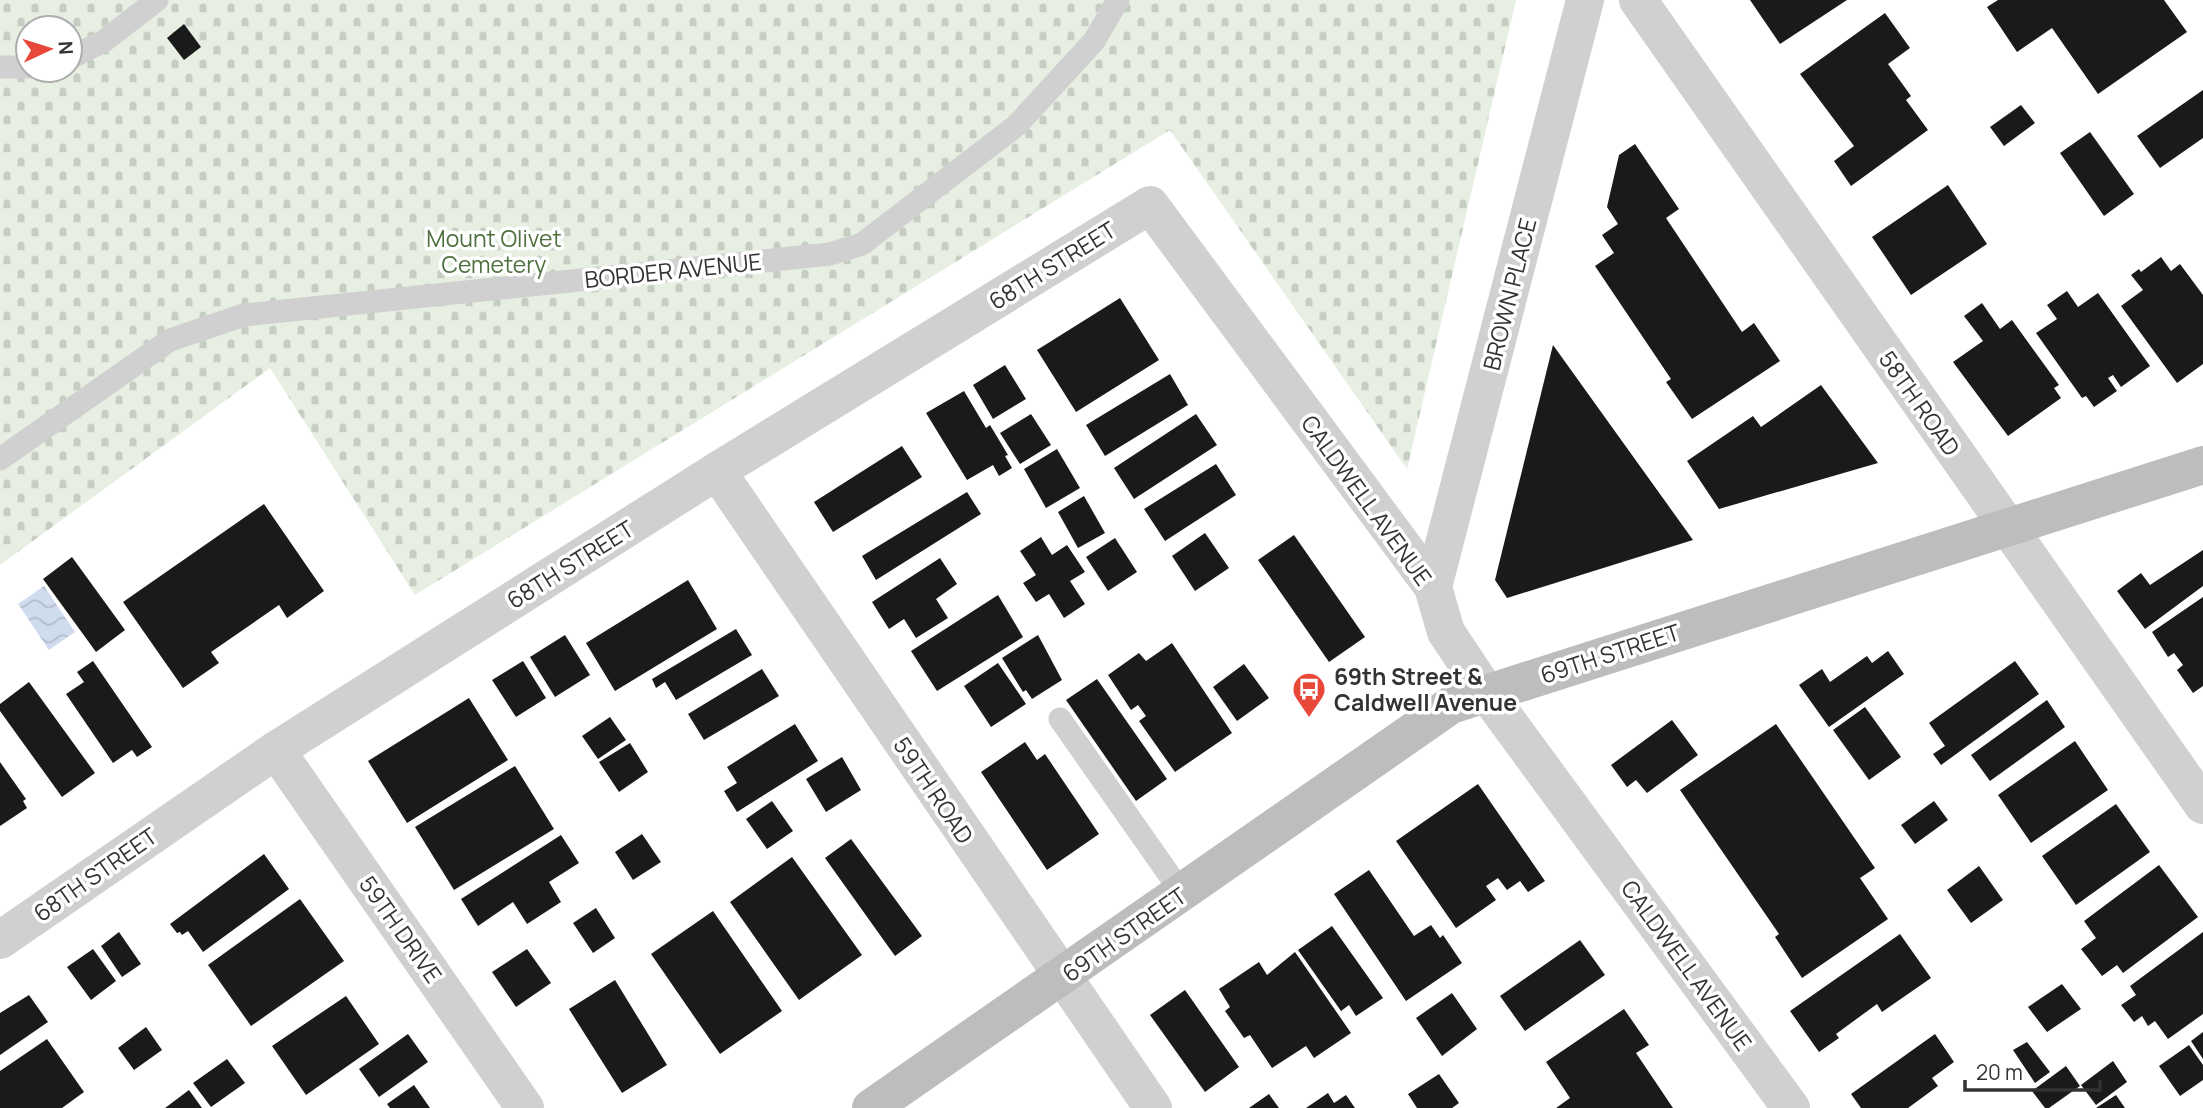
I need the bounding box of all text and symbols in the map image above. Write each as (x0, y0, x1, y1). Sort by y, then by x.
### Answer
north arrow (14, 14, 84, 84)
text: N (53, 40, 79, 56)
street label: 68TH STREET (982, 213, 1122, 317)
street label: BROWN PLACE (1475, 215, 1543, 373)
park label: Mount Olivet Cemetery (426, 222, 562, 280)
street label: BORDER AVENUE (583, 245, 763, 295)
street label: 58TH ROAD (1872, 344, 1968, 462)
street label: CALDWELL AVENUE (1294, 408, 1440, 592)
street label: 68TH STREET (500, 512, 640, 616)
street label: 69TH STREET (1536, 615, 1684, 691)
place label: 69th Street & Caldwell Avenue (1334, 660, 1517, 718)
bus stop icon: 69th Street & Caldwell Avenue (1290, 670, 1328, 719)
street label: 59TH ROAD (887, 730, 981, 850)
street label: 68TH STREET (27, 819, 163, 928)
street label: 59TH DRIVE (352, 869, 450, 989)
street label: CALDWELL AVENUE (1614, 873, 1760, 1057)
street label: 69TH STREET (1056, 879, 1193, 989)
scale bar (1965, 1048, 2100, 1092)
text: 20 m (1976, 1058, 2023, 1086)

